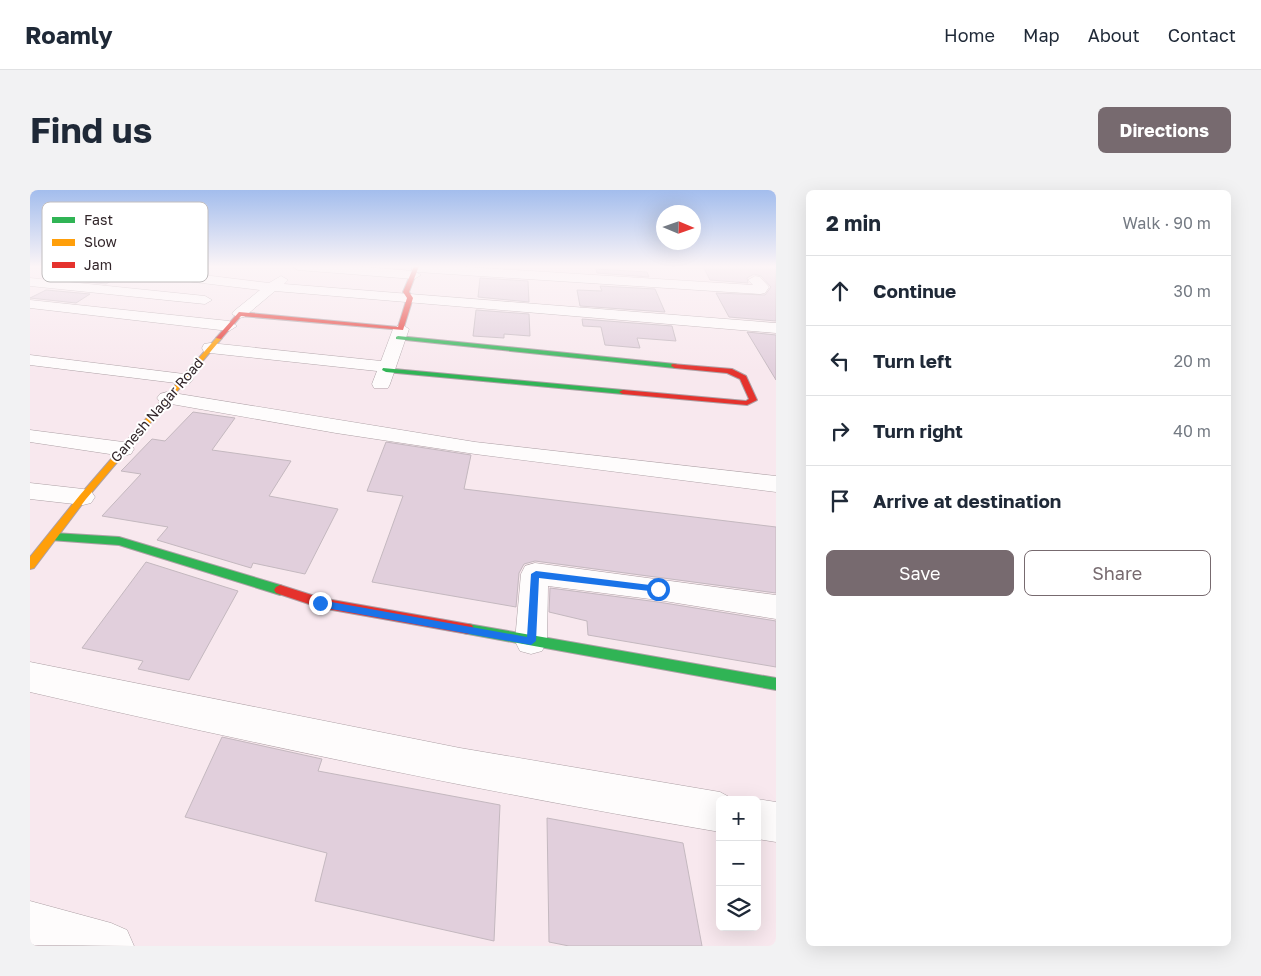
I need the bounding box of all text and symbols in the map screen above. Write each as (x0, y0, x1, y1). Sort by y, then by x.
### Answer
text: Roamly (25, 20, 113, 49)
text: Home (944, 24, 995, 46)
text: Map (1023, 24, 1060, 46)
text: About (1088, 24, 1140, 46)
text: Contact (1168, 24, 1236, 46)
button: Directions (1098, 107, 1231, 153)
text: Find us (30, 109, 152, 151)
legend (42, 202, 208, 282)
north arrow (656, 205, 701, 250)
text: 2 min (826, 210, 881, 236)
text: Fast (84, 211, 113, 228)
text: Walk · 90 m (1123, 213, 1211, 233)
text: Slow (84, 233, 117, 250)
text: Jam (84, 256, 112, 273)
icon: ahead (826, 277, 854, 305)
text: Continue (873, 279, 956, 302)
text: 30 m (1174, 281, 1211, 301)
icon: left (826, 347, 854, 375)
text: Turn left (873, 349, 952, 372)
text: 20 m (1174, 351, 1211, 371)
street label: Ganesh Nagar Road (107, 354, 206, 465)
icon: right (826, 417, 854, 445)
text: Turn right (873, 419, 963, 442)
text: 40 m (1173, 421, 1211, 441)
icon: arrive (826, 487, 854, 515)
text: Arrive at destination (873, 489, 1061, 512)
button: Save (826, 550, 1014, 596)
button: Share (1024, 550, 1211, 596)
route start (647, 578, 670, 601)
route end (309, 592, 332, 615)
map controls (716, 796, 761, 931)
button: + (716, 796, 761, 841)
button: − (716, 841, 761, 886)
button: layers (716, 886, 761, 931)

